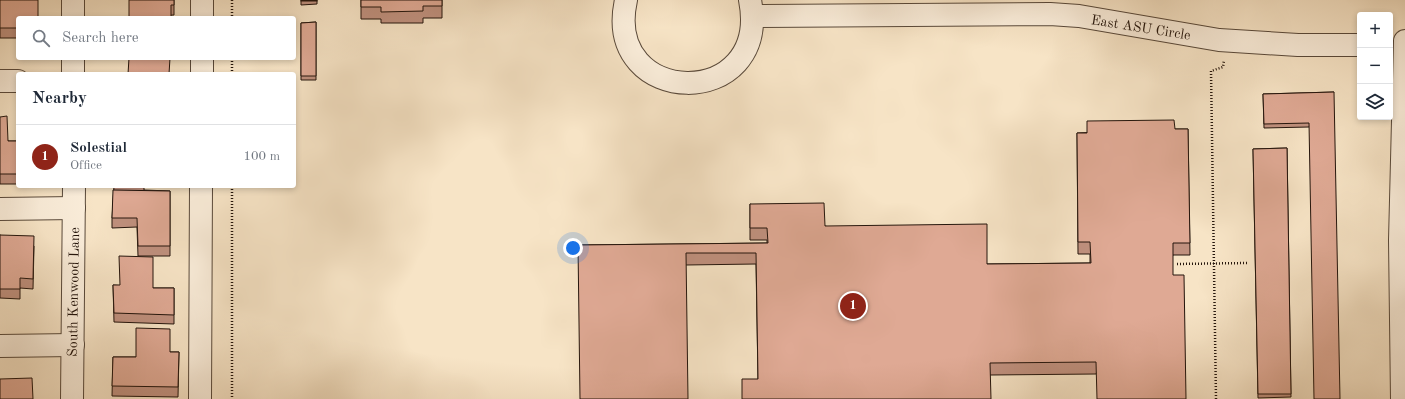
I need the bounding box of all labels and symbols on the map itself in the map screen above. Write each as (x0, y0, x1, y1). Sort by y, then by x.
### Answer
street label: East ASU Circle (1090, 13, 1192, 43)
street label: South Kenwood Lane (66, 227, 82, 357)
your location (563, 238, 583, 258)
pin: 1 (840, 291, 866, 321)

